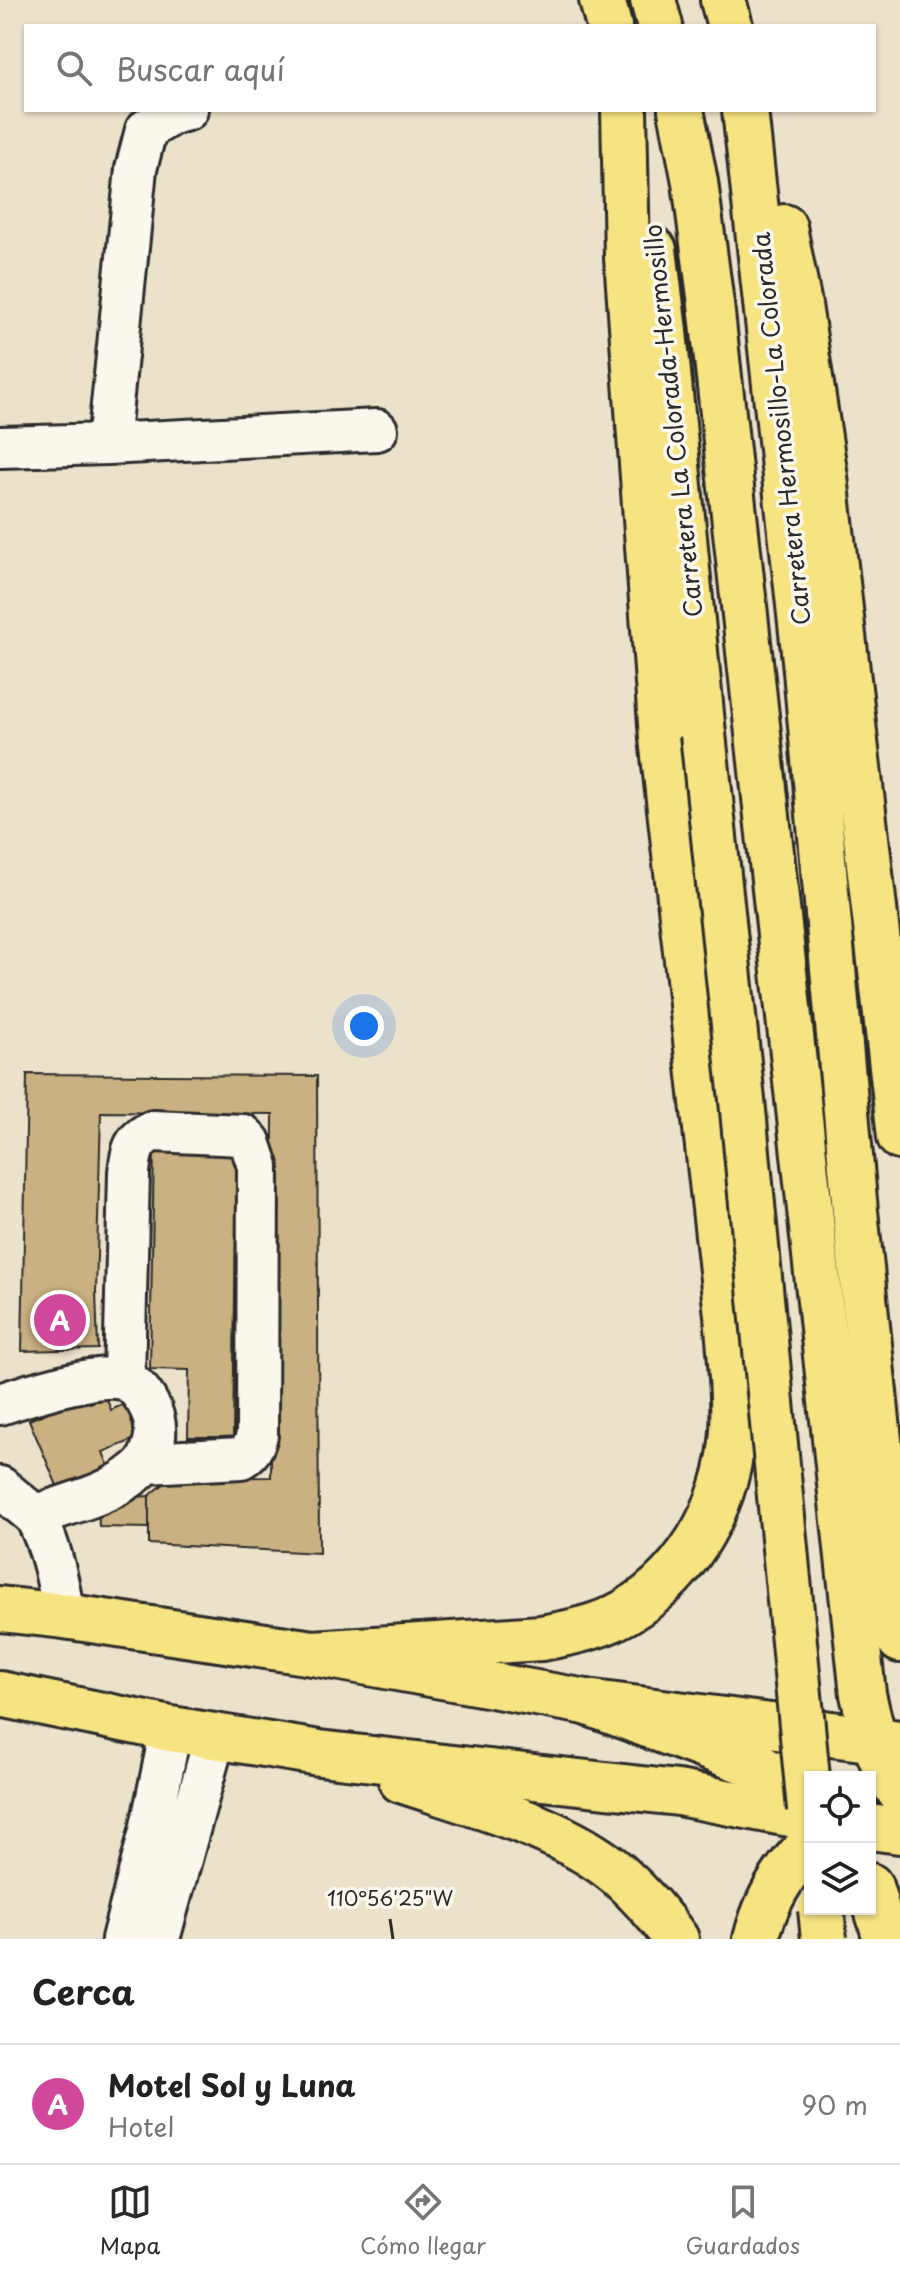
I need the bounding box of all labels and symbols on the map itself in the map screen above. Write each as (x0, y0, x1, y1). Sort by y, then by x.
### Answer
street label: Carretera La Colorada-Hermosillo (633, 223, 711, 619)
street label: Carretera Hermosillo-La Colorada (741, 231, 819, 627)
your location (344, 1006, 384, 1046)
pin: A (34, 1290, 86, 1350)
text: 110°56'25"W (327, 1883, 454, 1913)

